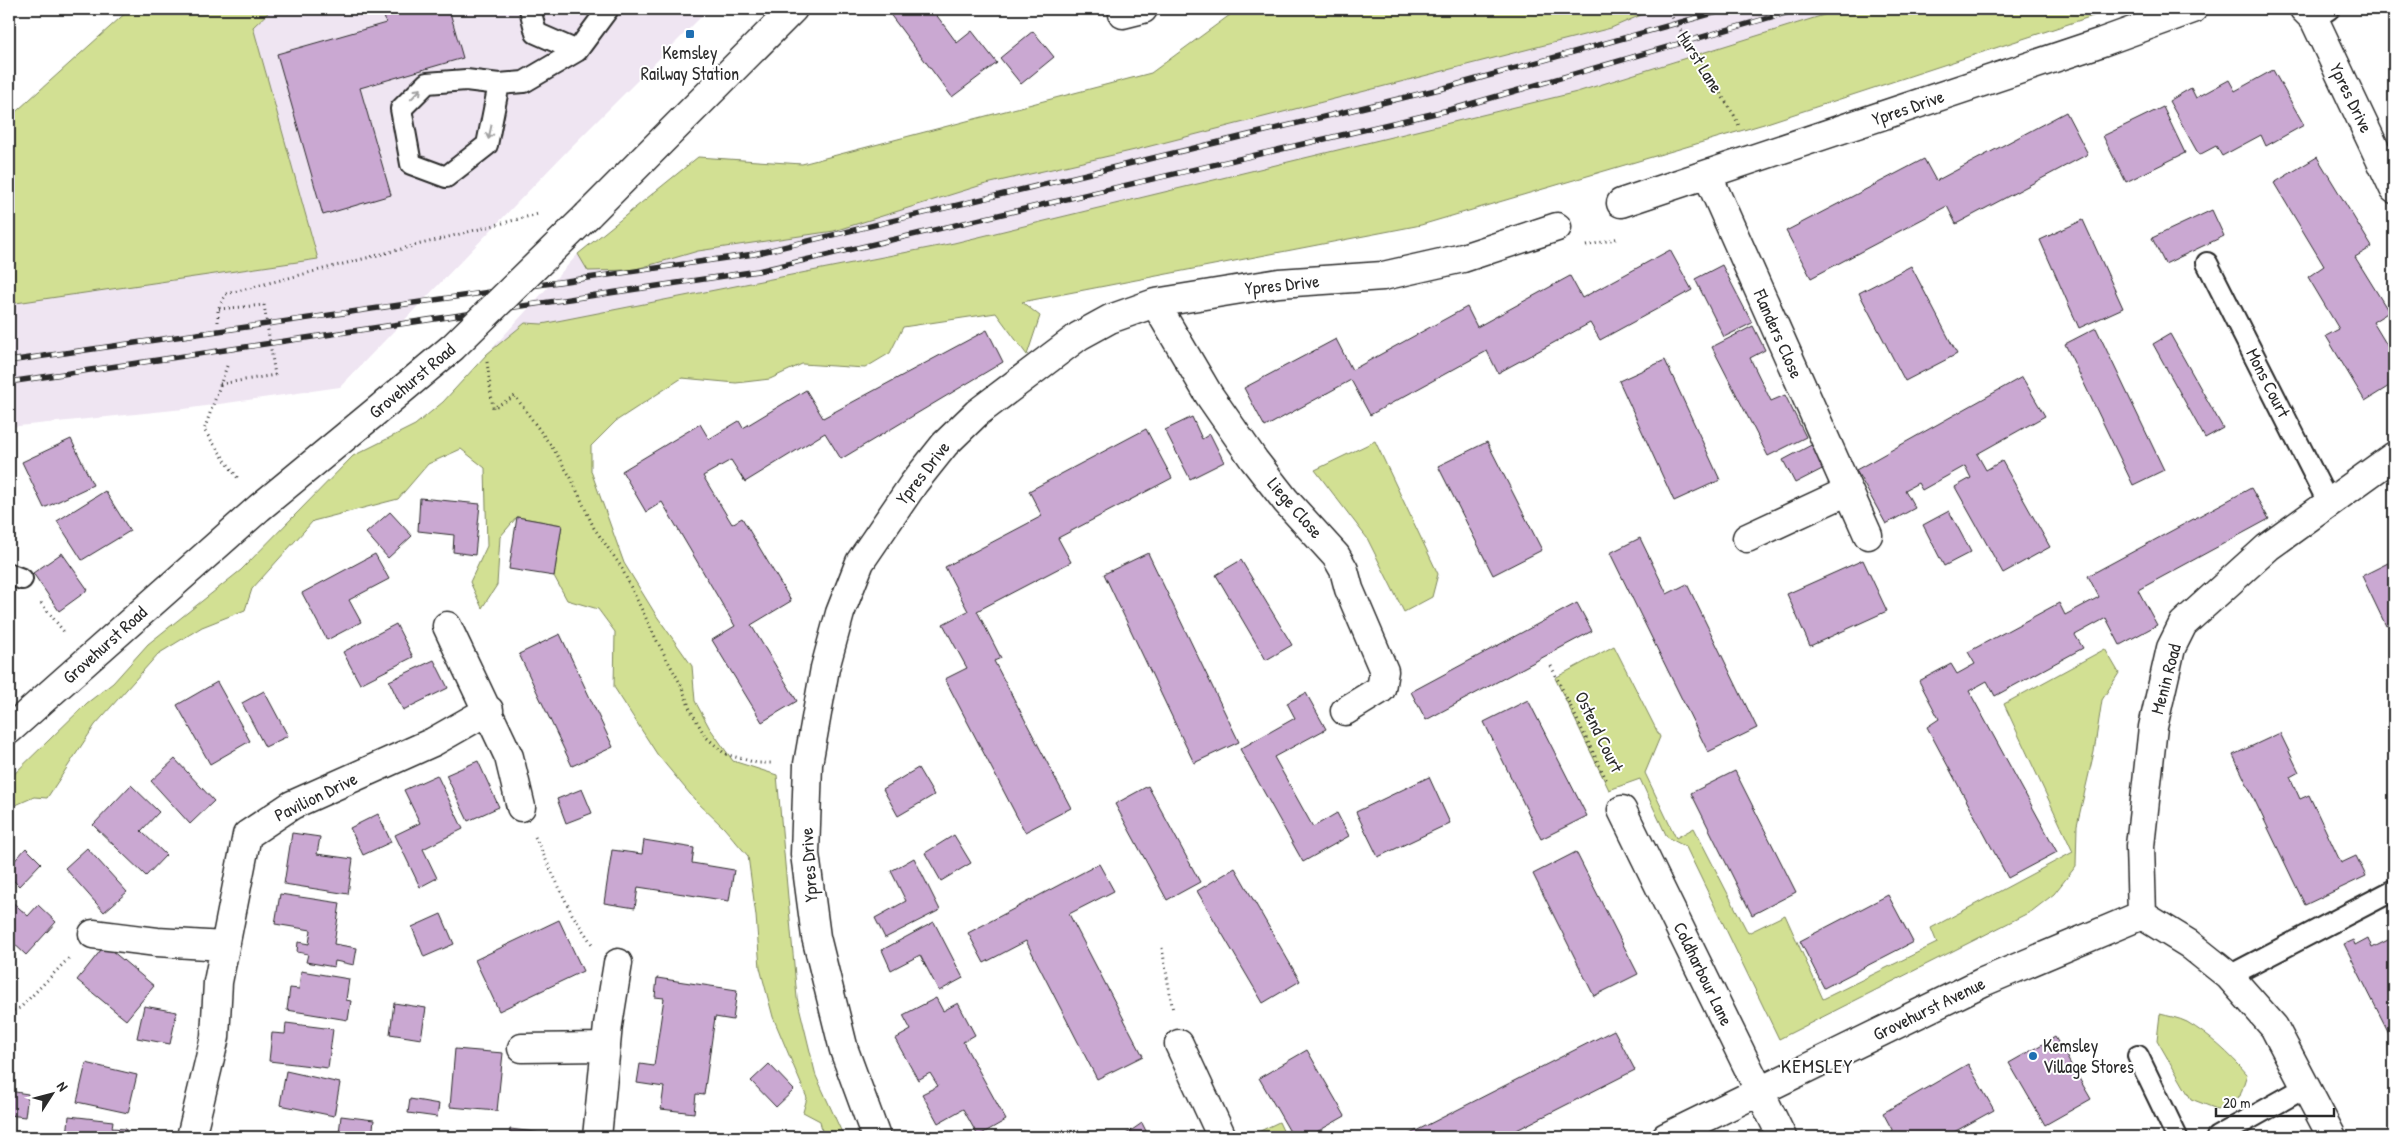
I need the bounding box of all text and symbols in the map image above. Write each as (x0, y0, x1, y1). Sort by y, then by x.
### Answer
street label: Hurst Lane (1672, 26, 1729, 98)
marker: Kemsley Railway Station (684, 28, 696, 40)
place label: Kemsley Railway Station (641, 40, 739, 86)
street label: Ypres Drive (2324, 59, 2379, 137)
street label: Ypres Drive (1868, 84, 1947, 132)
one-way arrow (409, 89, 421, 101)
one-way arrow (484, 123, 494, 139)
street label: Ypres Drive (1243, 268, 1320, 301)
street label: Flanders Close (1747, 284, 1809, 382)
street label: Grovehurst Road (363, 337, 460, 424)
street label: Mons Court (2240, 344, 2297, 422)
street label: Ypres Drive (890, 436, 955, 510)
street label: Liege Close (1262, 472, 1329, 544)
street label: Grovehurst Road (57, 600, 152, 689)
street label: Menin Road (2144, 641, 2187, 717)
street label: Ostend Court (1569, 687, 1630, 777)
street label: Pavilion Drive (270, 766, 361, 827)
street label: Ypres Drive (793, 827, 824, 903)
street label: Coldharbour Lane (1668, 918, 1739, 1030)
street label: Grovehurst Avenue (1869, 971, 1989, 1046)
place label: Kemsley Village Stores (2043, 1033, 2134, 1079)
marker: Kemsley Village Stores (2027, 1050, 2039, 1062)
district label: KEMSLEY (1781, 1052, 1853, 1079)
north arrow (28, 1068, 78, 1118)
text: N (53, 1077, 73, 1095)
scale bar (2216, 1086, 2333, 1118)
text: 20 m (2223, 1092, 2250, 1113)

